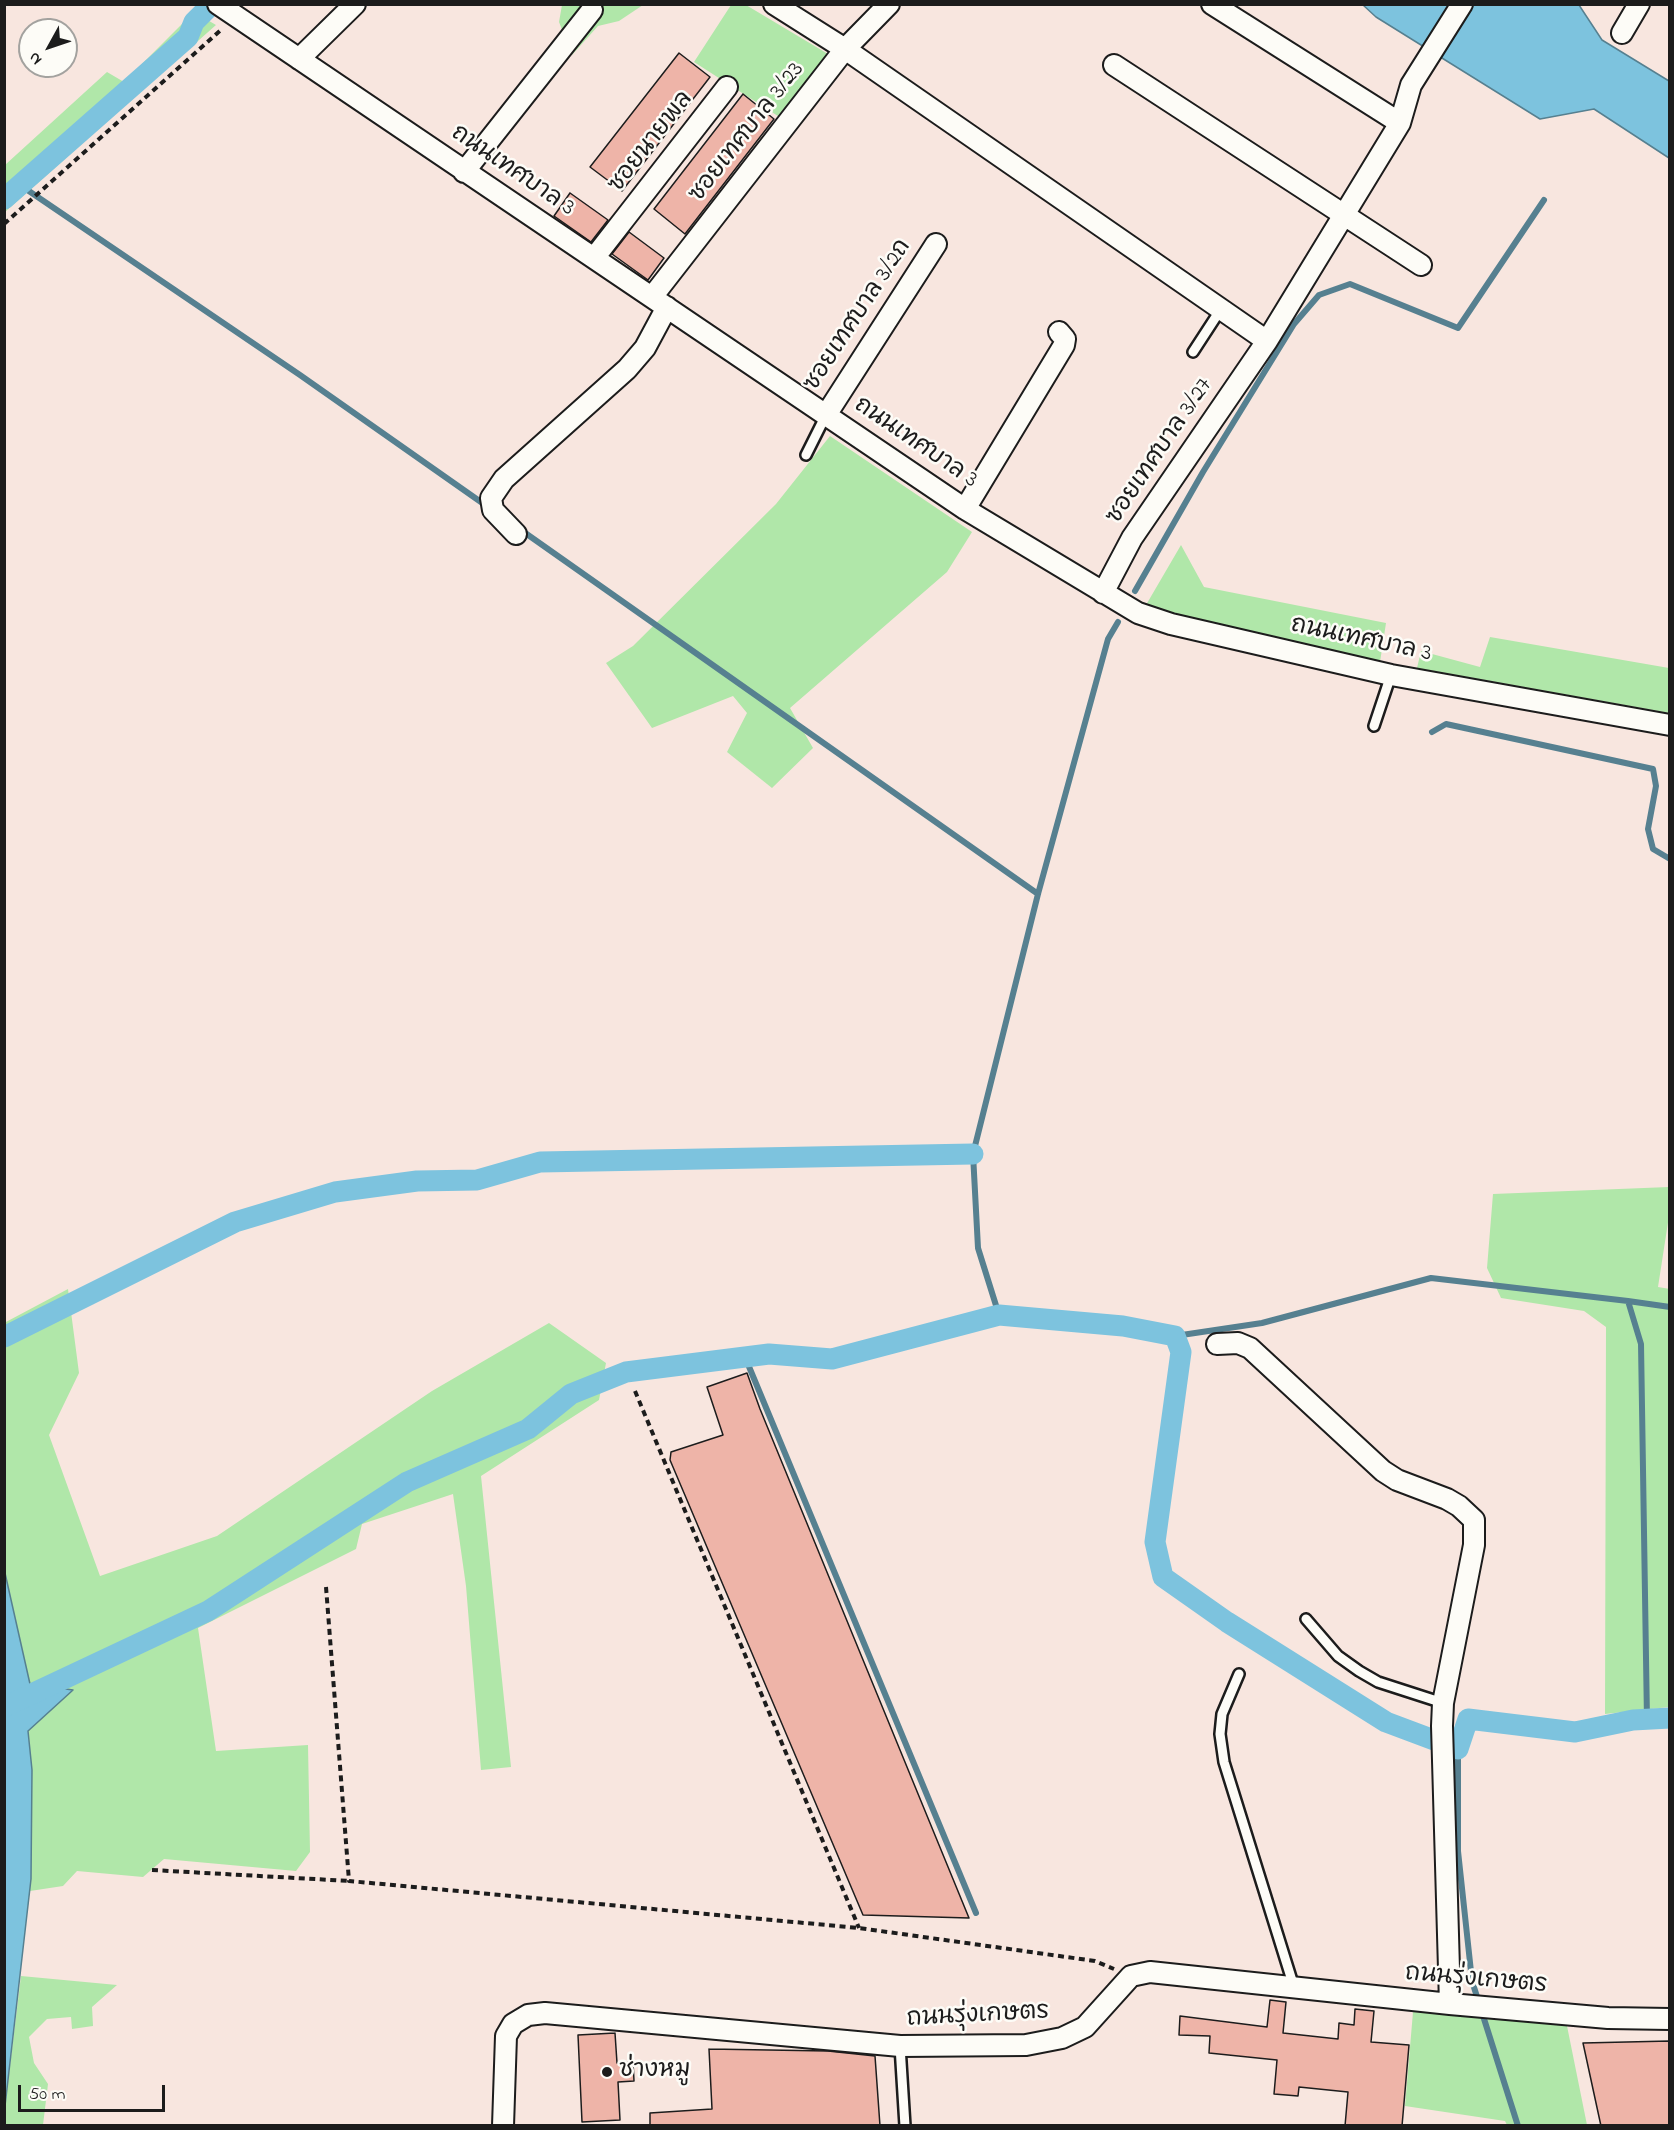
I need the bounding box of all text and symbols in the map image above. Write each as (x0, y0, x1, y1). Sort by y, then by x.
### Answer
north arrow (18, 18, 78, 78)
text: N (23, 46, 48, 70)
street label: ซอยเทศบาล 3/23 (684, 57, 812, 209)
street label: ซอยนายพล (604, 87, 700, 199)
street label: ถนนเทศบาล 3 (445, 120, 579, 224)
street label: ซอยเทศบาล 3/2ถ (799, 235, 919, 397)
street label: ซอยเทศบาล 3/27 (1101, 373, 1221, 531)
street label: ถนนเทศบาล 3 (848, 392, 982, 496)
street label: ถนนเทศบาล 3 (1288, 612, 1434, 670)
street label: ถนนรุ่งเกษตร (1404, 1960, 1548, 2002)
street label: ถนนรุ่งเกษตร (906, 1999, 1050, 2035)
place label: ช่างหมู (619, 2058, 691, 2086)
marker: ช่างหมู (600, 2065, 614, 2079)
scale bar (21, 2073, 168, 2111)
text: 50 m (29, 2082, 66, 2108)

